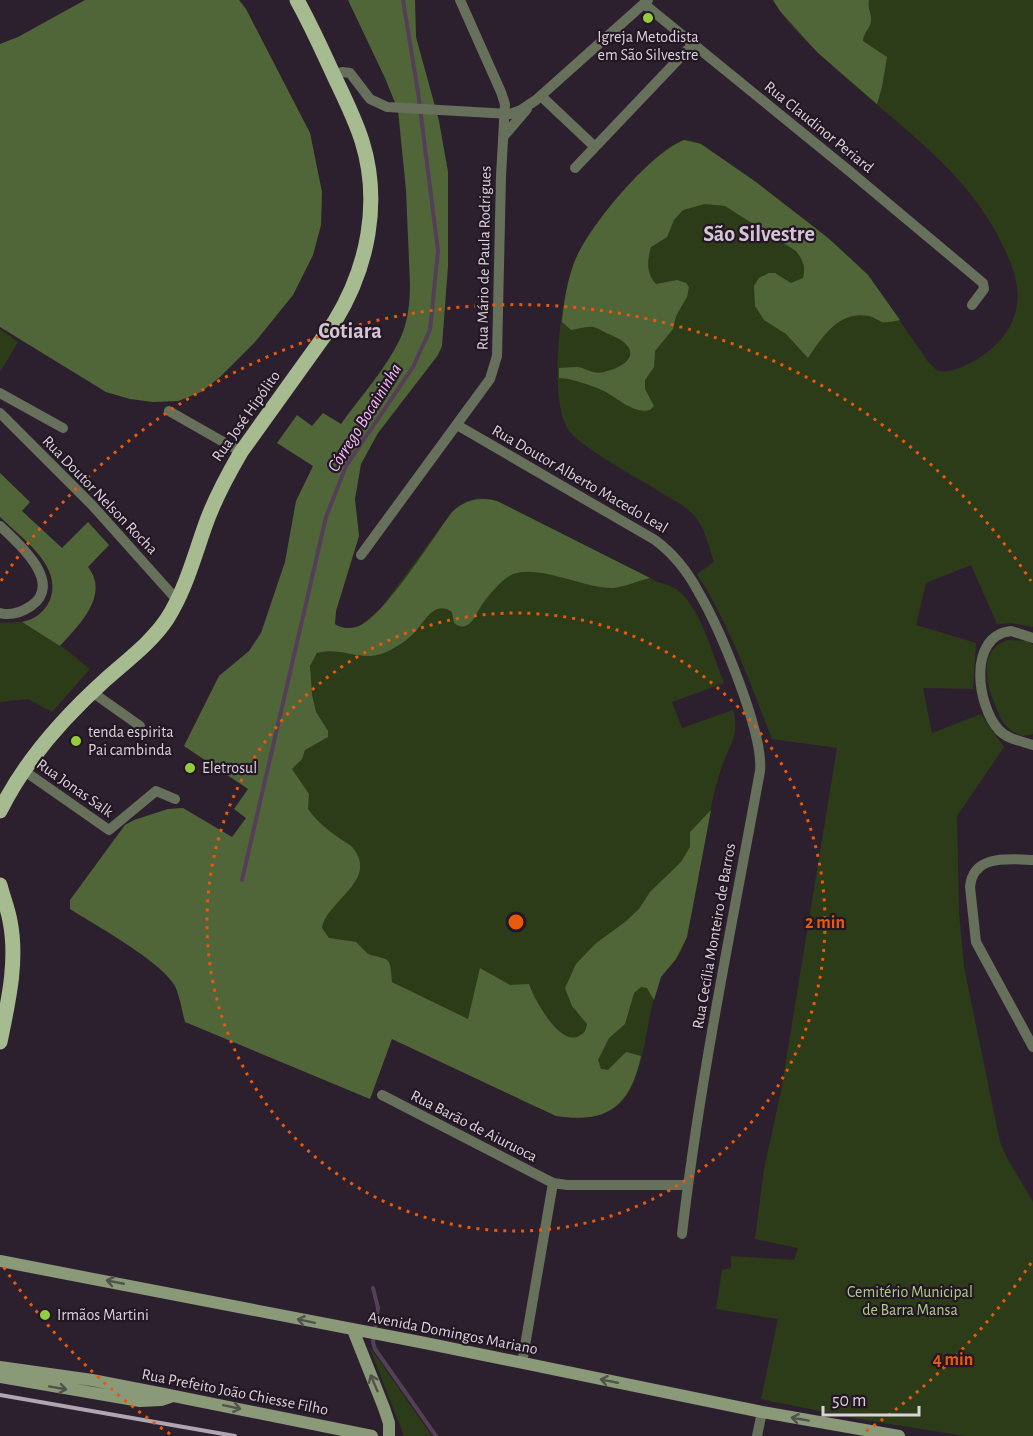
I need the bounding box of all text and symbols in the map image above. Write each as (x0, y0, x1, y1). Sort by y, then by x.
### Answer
marker: Igreja Metodista em São Silvestre (641, 11, 655, 25)
place label: Igreja Metodista em São Silvestre (597, 29, 699, 63)
street label: Rua Claudinor Periard (761, 78, 877, 176)
street label: Rua Mário de Paula Rodrigues (474, 166, 494, 350)
district label: São Silvestre (703, 223, 815, 245)
district label: Cotiara (318, 320, 382, 342)
water label: Córrego Bocaininha (325, 361, 406, 475)
street label: Rua José Hipólito (209, 368, 283, 464)
street label: Rua Doutor Alberto Macedo Leal (489, 422, 671, 536)
street label: Rua Doutor Nelson Rocha (39, 433, 161, 557)
place label: tenda espirita Pai cambinda (88, 724, 174, 758)
marker: tenda espirita Pai cambinda (69, 734, 83, 748)
street label: Rua Jonas Salk (34, 756, 117, 821)
place label: Eletrosul (202, 760, 257, 776)
marker: Eletrosul (183, 761, 197, 775)
street label: Rua Cecília Monteiro de Barros (690, 842, 738, 1030)
centre of rings (506, 912, 526, 932)
text: 2 min (805, 914, 845, 932)
street label: Rua Barão de Aiuruoca (408, 1087, 540, 1165)
one-way arrow (105, 1276, 125, 1287)
park label: Cemitério Municipal de Barra Mansa (847, 1284, 973, 1318)
place label: Irmãos Martini (57, 1307, 149, 1323)
marker: Irmãos Martini (38, 1308, 52, 1322)
street label: Avenida Domingos Mariano (367, 1309, 539, 1357)
one-way arrow (296, 1315, 316, 1326)
text: 4 min (933, 1351, 973, 1369)
street label: Rua Prefeito João Chiesse Filho (140, 1366, 330, 1418)
one-way arrow (368, 1374, 379, 1392)
one-way arrow (600, 1375, 619, 1386)
scale bar (823, 1379, 919, 1417)
one-way arrow (47, 1383, 67, 1394)
text: 50 m (832, 1392, 866, 1410)
one-way arrow (221, 1402, 241, 1413)
one-way arrow (791, 1413, 811, 1424)

